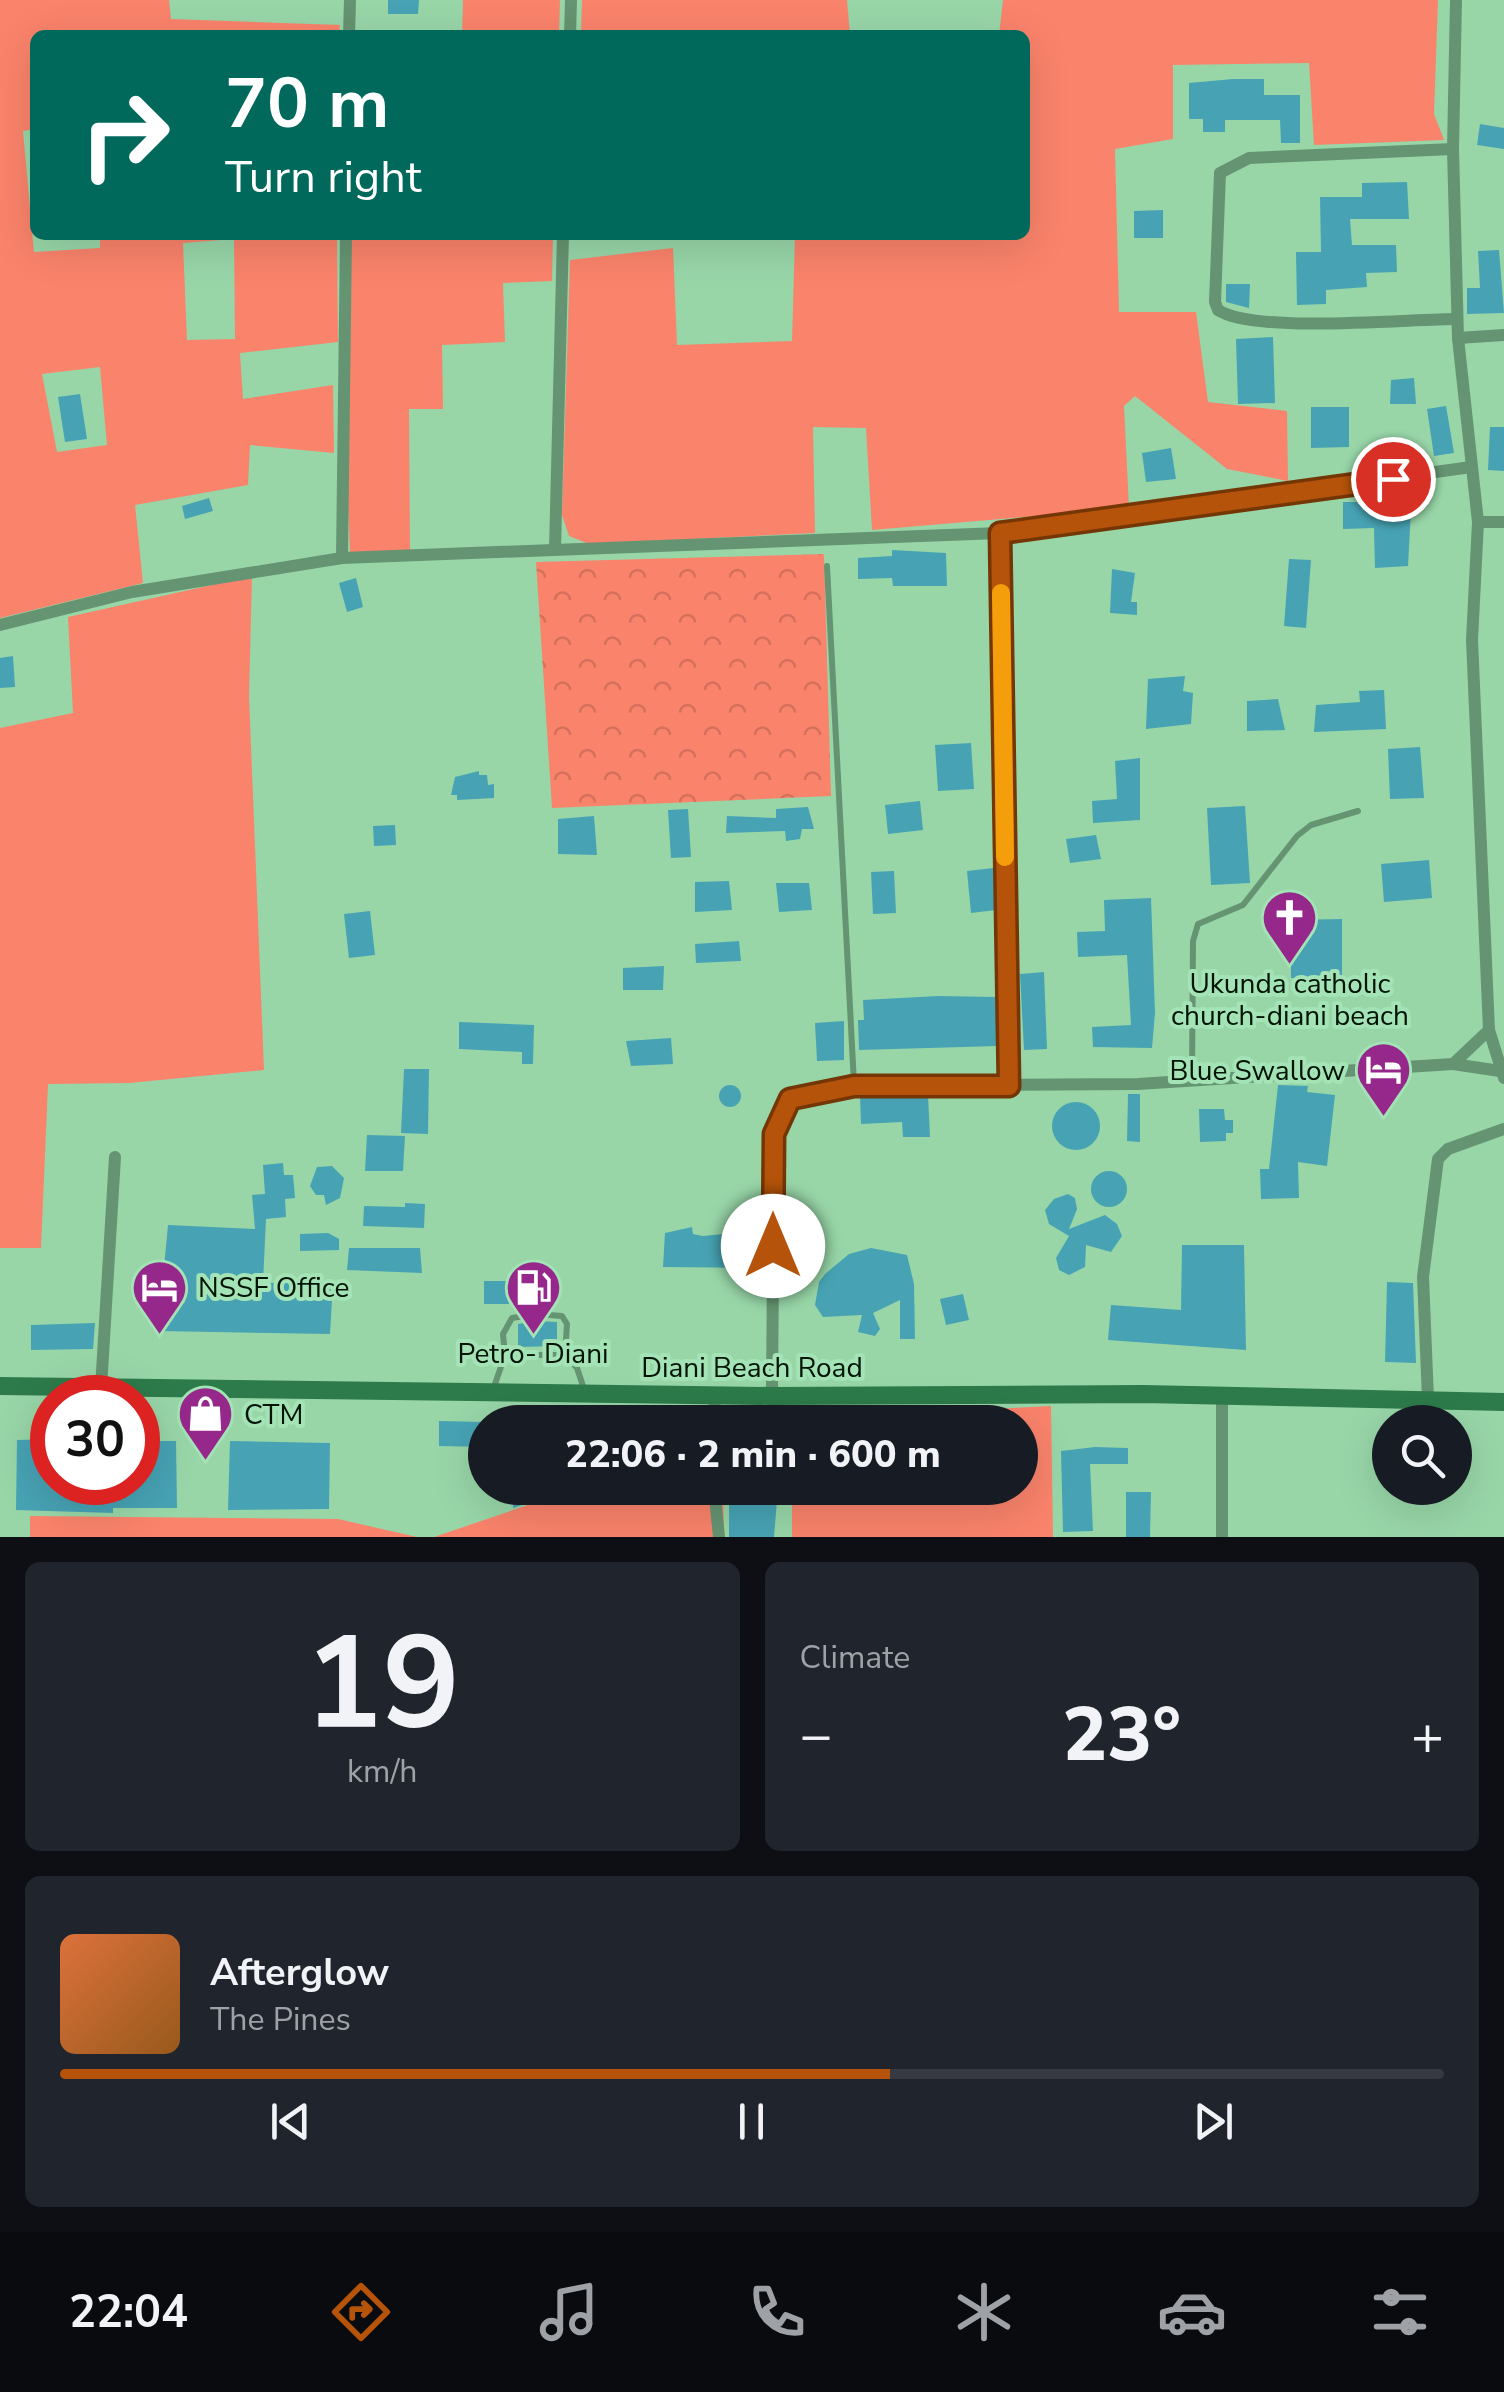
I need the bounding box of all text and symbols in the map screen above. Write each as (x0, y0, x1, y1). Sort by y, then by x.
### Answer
text: 70 m (225, 56, 389, 152)
icon: right (60, 70, 190, 200)
text: Turn right (225, 147, 422, 208)
pin (1351, 437, 1436, 522)
icon: arrive (1366, 452, 1421, 507)
church icon: Ukunda catholic church-diani beach (1260, 887, 1320, 966)
place label: Ukunda catholic church-diani beach (1171, 965, 1409, 1035)
hotel icon: Blue Swallow (1354, 1040, 1414, 1119)
place label: Blue Swallow (1169, 1052, 1345, 1090)
position arrow (721, 1194, 825, 1298)
hotel icon: NSSF Office (129, 1257, 189, 1336)
fuel station icon: Petro- Diani (503, 1257, 563, 1336)
place label: NSSF Office (198, 1269, 349, 1307)
place label: Petro- Diani (457, 1335, 609, 1373)
street label: Diani Beach Road (641, 1349, 863, 1387)
speed limit sign: 30 (30, 1375, 160, 1505)
shop icon: CTM (175, 1384, 235, 1463)
place label: CTM (244, 1396, 303, 1434)
map controls (1372, 1405, 1472, 1505)
button: search (1372, 1405, 1472, 1505)
text: 22:06 · 2 min · 600 m (565, 1429, 941, 1480)
text: 19 (304, 1596, 460, 1773)
text: Climate (800, 1636, 910, 1679)
text: 23° (1062, 1684, 1181, 1786)
text: − (800, 1698, 833, 1773)
text: + (1411, 1698, 1444, 1773)
text: km/h (347, 1750, 418, 1793)
text: Afterglow (210, 1947, 389, 1998)
text: The Pines (210, 1998, 351, 2041)
icon: previous (263, 2094, 318, 2149)
icon: pause (724, 2094, 779, 2149)
icon: next (1186, 2094, 1241, 2149)
icon: directions (326, 2277, 396, 2347)
icon: music (534, 2277, 604, 2347)
icon: phone (742, 2277, 812, 2347)
icon: climate (949, 2277, 1019, 2347)
icon: car (1157, 2277, 1227, 2347)
icon: filters (1365, 2277, 1435, 2347)
text: 22:04 (69, 2282, 188, 2343)

